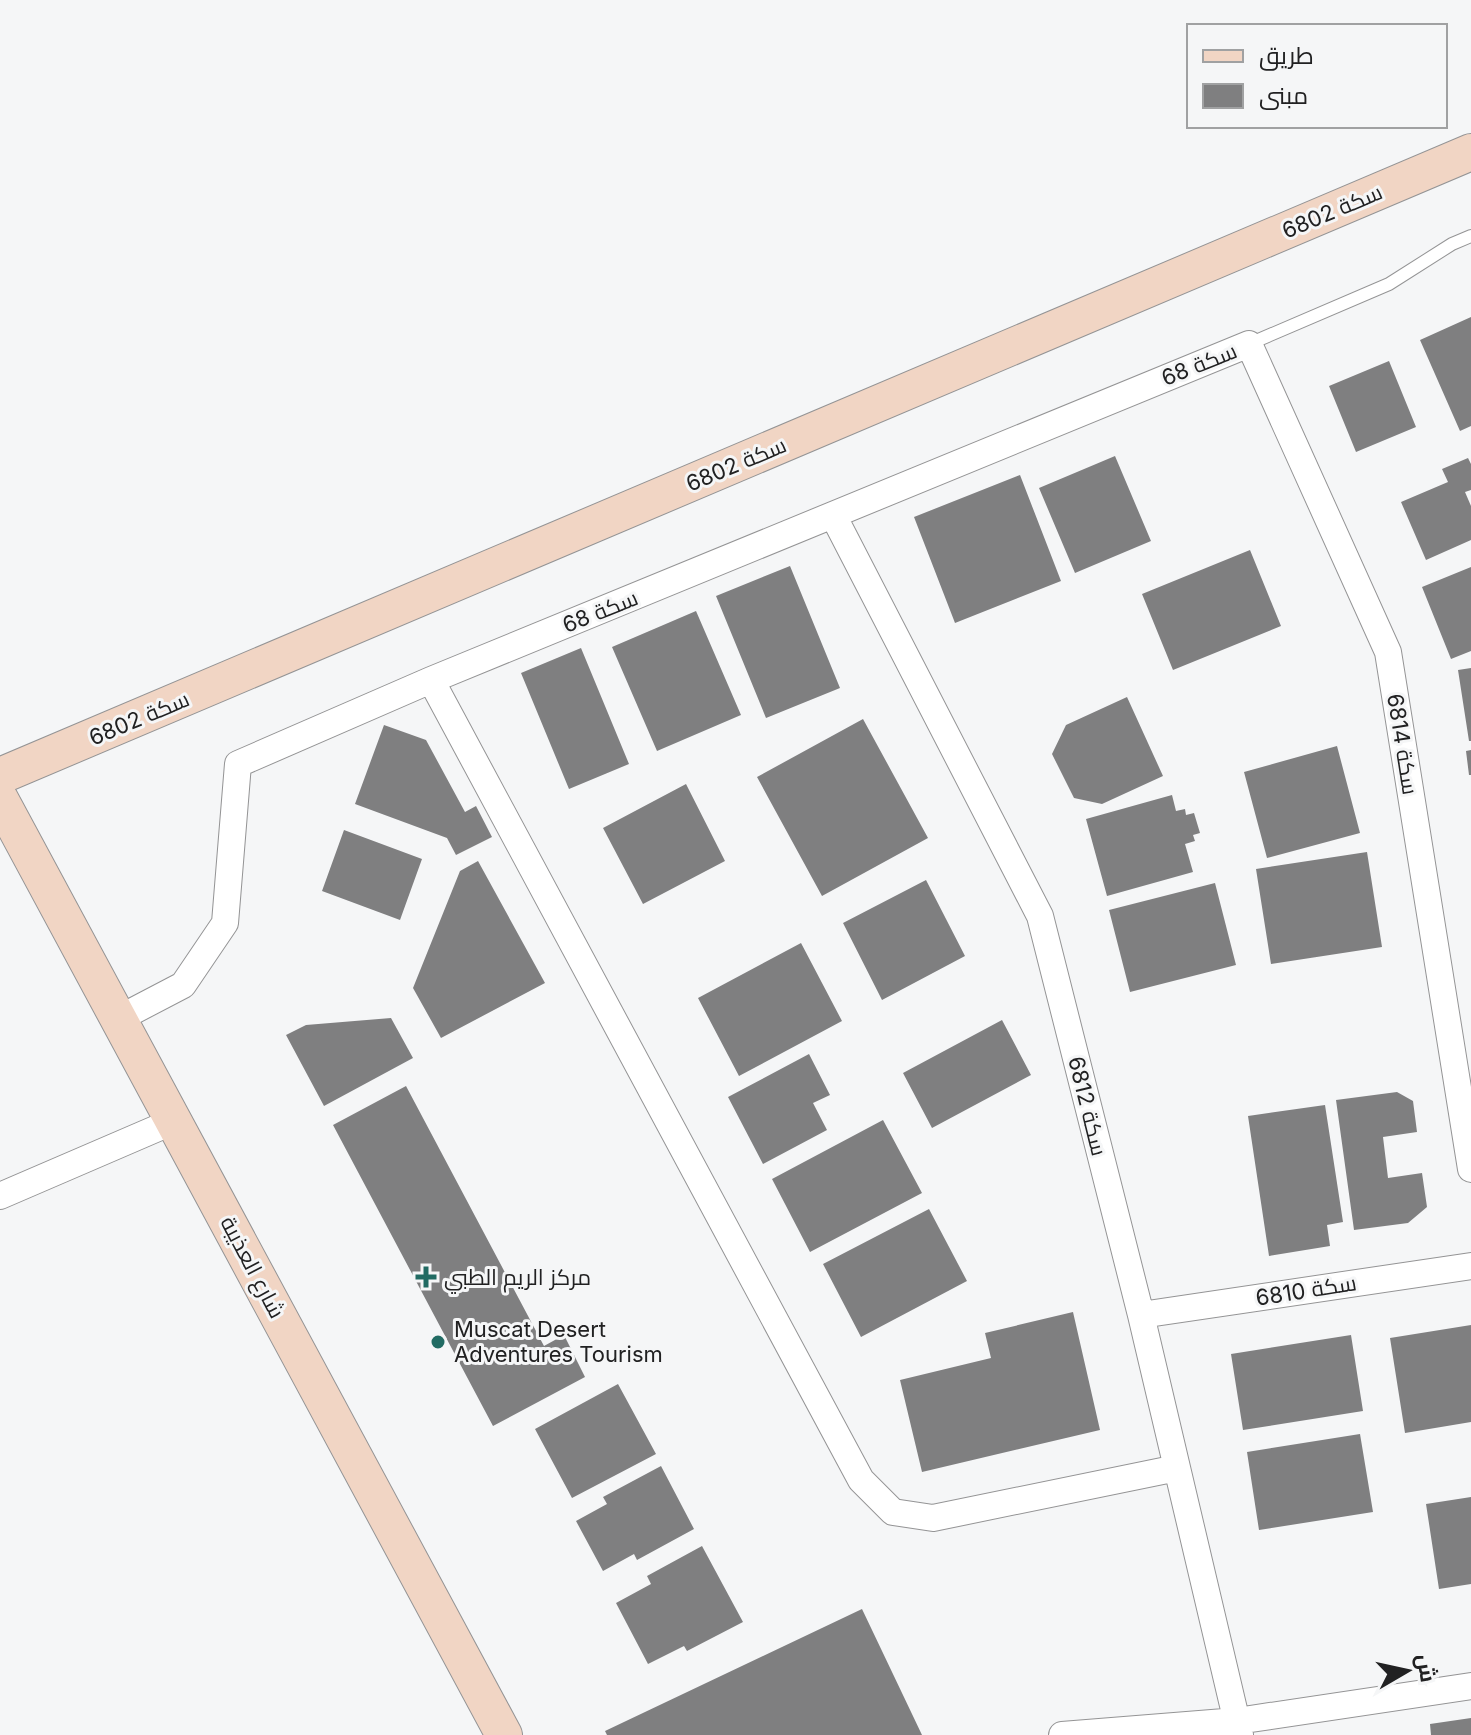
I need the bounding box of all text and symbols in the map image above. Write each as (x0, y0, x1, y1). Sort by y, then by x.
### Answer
legend (1187, 24, 1447, 128)
text: طريق (1259, 41, 1314, 71)
text: مبنى (1259, 81, 1308, 110)
street label: سكة 6802 (1278, 178, 1386, 244)
street label: 68 سكة (1158, 337, 1240, 391)
street label: سكة 6802 (682, 431, 790, 497)
street label: 68 سكة (559, 584, 641, 638)
street label: سكة 6802 (85, 685, 193, 751)
street label: سكة 6814 (1382, 692, 1424, 796)
street label: سكة 6812 (1063, 1054, 1113, 1158)
street label: شارع العذيبة (214, 1212, 291, 1323)
place label: مركز الريم الطبي (444, 1264, 591, 1294)
marker: مركز الريم الطبي (415, 1266, 437, 1288)
street label: سكة 6810 (1254, 1269, 1358, 1311)
place label: Muscat Desert Adventures Tourism (454, 1316, 663, 1367)
marker: Muscat Desert Adventures Tourism (429, 1333, 447, 1351)
north arrow (1367, 1631, 1447, 1711)
text: ش (1411, 1652, 1442, 1684)

